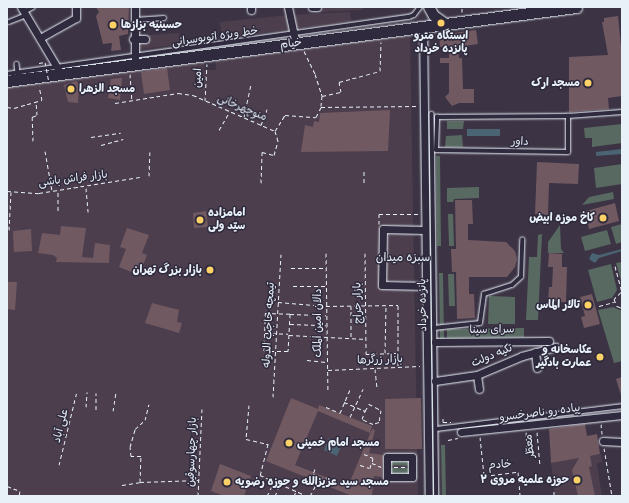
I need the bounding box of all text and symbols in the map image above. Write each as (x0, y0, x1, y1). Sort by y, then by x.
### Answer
marker: ایستگاه مترو پانزده خرداد (435, 17, 447, 29)
place label: حسینیه بزازها (121, 18, 182, 32)
marker: حسینیه بزازها (108, 20, 118, 30)
street label: خط ویژه اتوبوسرانی (171, 24, 259, 50)
place label: ایستگاه مترو پانزده خرداد (414, 30, 468, 56)
street label: خیام (279, 36, 303, 52)
street label: امین (191, 68, 205, 88)
place label: مسجد ارک (531, 76, 580, 90)
marker: مسجد ارک (583, 78, 593, 88)
place label: مسجد الزهرا (79, 82, 135, 96)
marker: مسجد الزهرا (66, 84, 76, 94)
street label: منوچهرخانی (215, 92, 269, 124)
street label: داور (511, 135, 529, 149)
street label: بازار فراش باشی (38, 168, 108, 190)
place label: امامزاده سیّد ولی (208, 207, 245, 233)
place label: کاخ موزه ابیض (529, 211, 595, 225)
marker: کاخ موزه ابیض (598, 213, 608, 223)
marker: امامزاده سیّد ولی (195, 215, 205, 225)
district label: سبزه میدان (376, 251, 430, 265)
place label: بازار بزرگ تهران (132, 263, 202, 277)
marker: بازار بزرگ تهران (205, 265, 215, 275)
street label: پانزده خرداد (416, 278, 430, 332)
street label: تیمچه حاجب الدوله (260, 282, 278, 368)
street label: بازار حراج (351, 282, 365, 324)
street label: دالان امین الملک (311, 288, 325, 358)
place label: تالار الماس (536, 298, 580, 312)
marker: تالار الماس (583, 300, 593, 310)
street label: سرای سینا (469, 323, 515, 337)
street label: تکیه دولت (470, 342, 514, 370)
place label: عکاسخانه و عمارت بادگیر (536, 344, 592, 370)
marker: عکاسخانه و عمارت بادگیر (595, 352, 605, 362)
street label: بازار زرگرها (357, 353, 403, 367)
street label: پیاده رو ناصرخسرو (499, 401, 581, 425)
street label: علی آباد (50, 408, 72, 444)
street label: بازار چهارسوقین (184, 417, 200, 487)
street label: معطّر (522, 433, 538, 459)
place label: مسجد امام خمینی (297, 436, 380, 450)
marker: مسجد امام خمینی (284, 438, 294, 448)
street label: خادم (488, 458, 512, 472)
place label: حوزه علمیه مروی ۲ (480, 473, 569, 487)
place label: مسجد سید عزیزالله و حوزه رضویه (235, 475, 389, 489)
marker: حوزه علمیه مروی ۲ (572, 475, 582, 485)
marker: مسجد سید عزیزالله و حوزه رضویه (222, 477, 232, 487)

